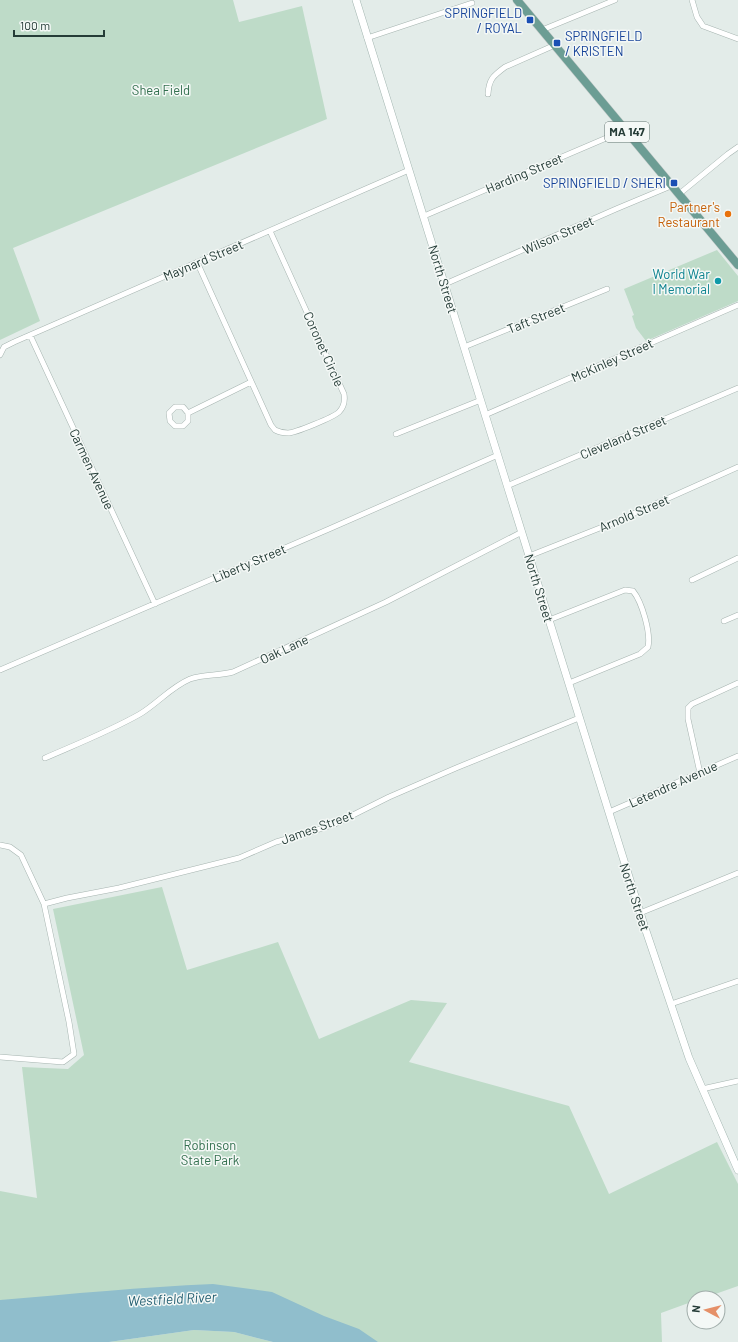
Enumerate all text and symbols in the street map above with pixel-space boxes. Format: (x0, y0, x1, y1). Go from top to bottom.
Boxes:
place label: SPRINGFIELD / ROYAL (445, 5, 522, 36)
scale bar (14, 12, 104, 38)
marker: SPRINGFIELD / ROYAL (525, 15, 535, 25)
text: 100 m (20, 18, 50, 32)
place label: SPRINGFIELD / KRISTEN (565, 28, 642, 59)
marker: SPRINGFIELD / KRISTEN (552, 38, 562, 48)
park label: Shea Field (132, 82, 190, 98)
road number: MA 147 (605, 122, 649, 142)
street label: Harding Street (483, 150, 565, 196)
place label: SPRINGFIELD / SHERI (543, 175, 666, 191)
marker: SPRINGFIELD / SHERI (669, 178, 679, 188)
place label: Partner's Restaurant (658, 199, 720, 230)
marker: Partner's Restaurant (723, 209, 733, 219)
street label: Wilson Street (520, 212, 596, 258)
street label: Maynard Street (161, 236, 245, 284)
street label: North Street (425, 243, 461, 315)
place label: World War I Memorial (652, 266, 710, 297)
marker: World War I Memorial (713, 276, 723, 286)
street label: Taft Street (505, 299, 567, 337)
street label: Coronet Circle (300, 309, 348, 389)
street label: McKinley Street (568, 335, 656, 385)
street label: Cleveland Street (577, 412, 669, 462)
street label: Carmen Avenue (66, 426, 118, 512)
street label: Arnold Street (596, 491, 672, 535)
street label: Liberty Street (210, 540, 288, 586)
street label: North Street (521, 552, 557, 624)
street label: Oak Lane (257, 631, 311, 667)
street label: Letendre Avenue (626, 757, 720, 811)
street label: James Street (279, 806, 355, 848)
street label: North Street (616, 861, 654, 933)
park label: Robinson State Park (181, 1137, 240, 1168)
water label: Westfield River (127, 1288, 218, 1309)
north arrow (686, 1290, 726, 1330)
text: N (689, 1304, 702, 1313)

